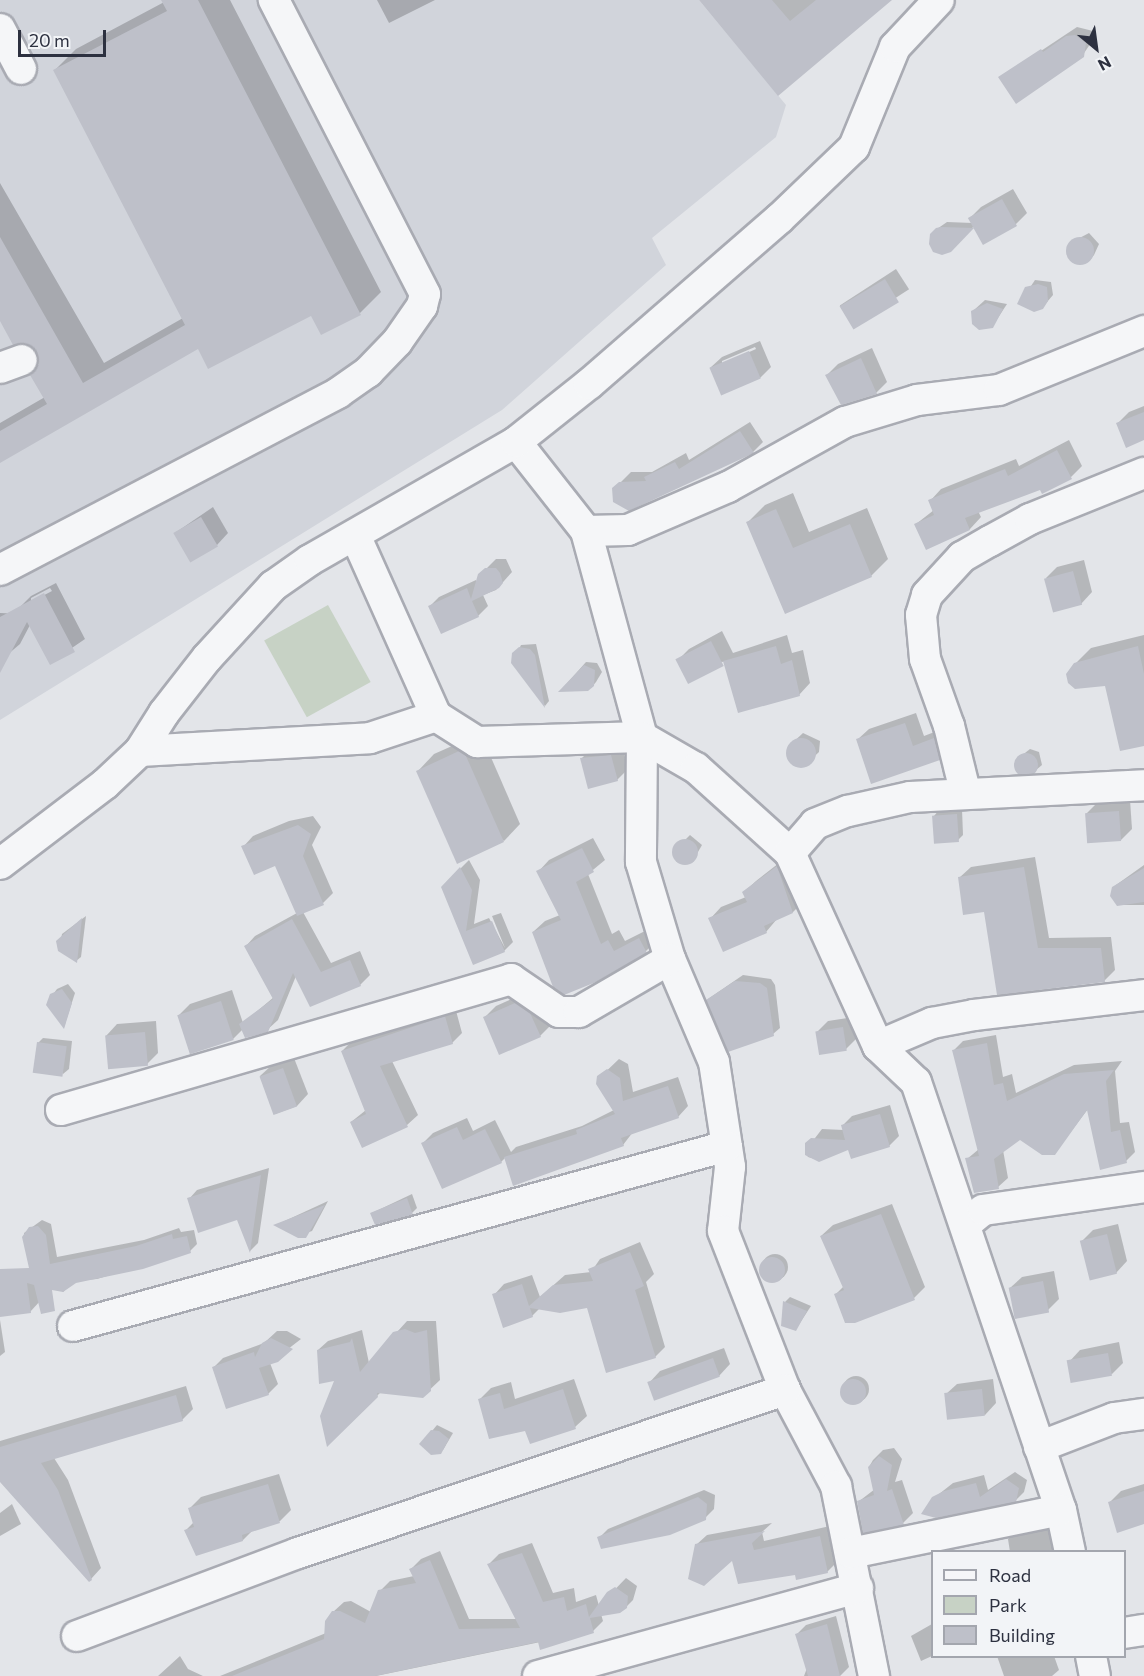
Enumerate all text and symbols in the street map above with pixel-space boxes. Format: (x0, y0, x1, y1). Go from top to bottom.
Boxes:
scale bar (21, 18, 110, 56)
north arrow (1066, 18, 1126, 78)
text: 20 m (29, 29, 70, 51)
text: N (1095, 53, 1115, 75)
legend (931, 1550, 1126, 1658)
text: Road (989, 1564, 1031, 1586)
text: Park (989, 1594, 1027, 1616)
text: Building (989, 1624, 1055, 1646)

